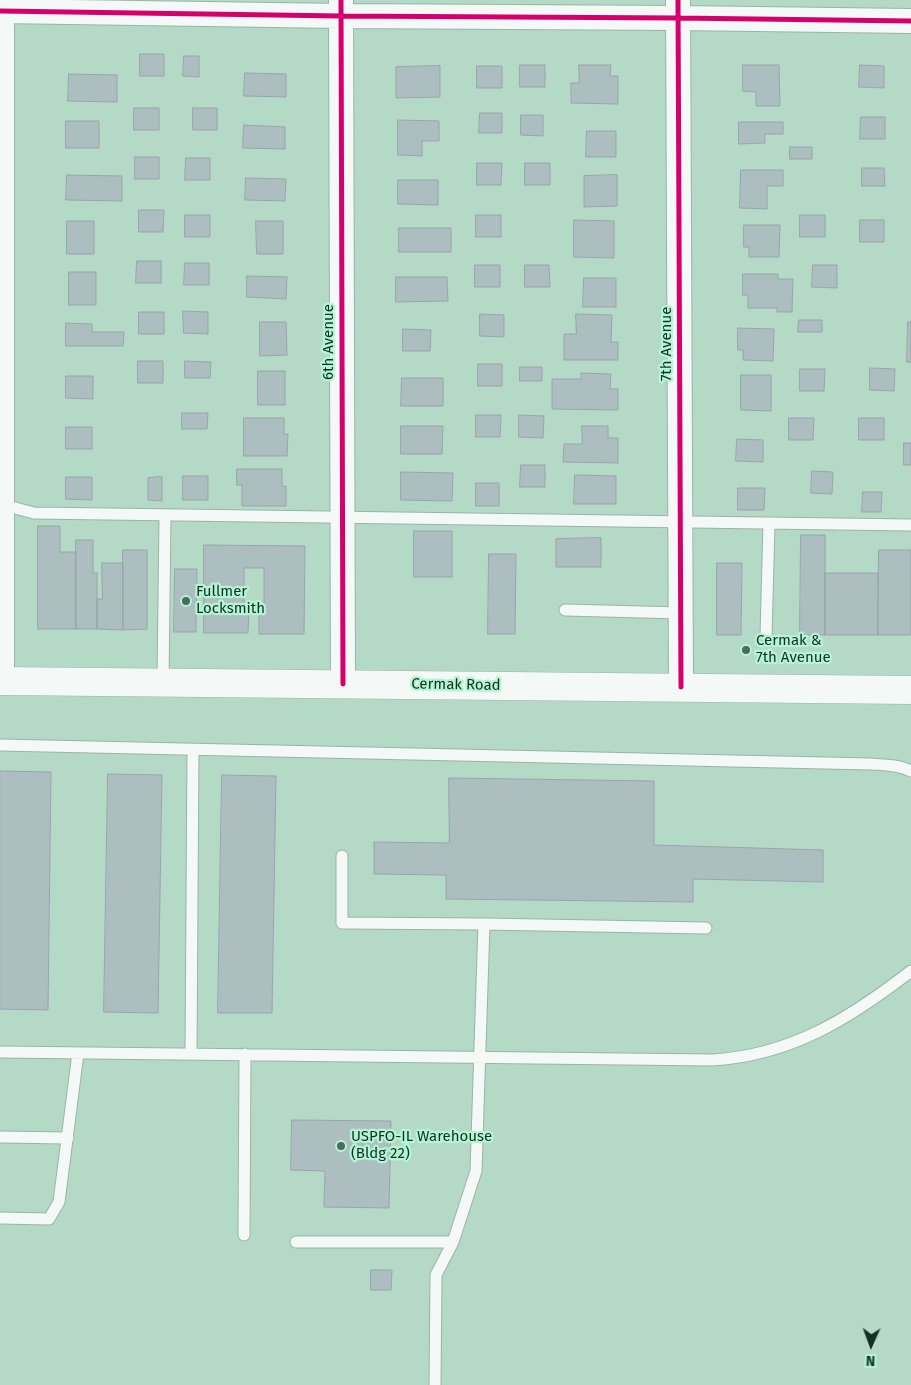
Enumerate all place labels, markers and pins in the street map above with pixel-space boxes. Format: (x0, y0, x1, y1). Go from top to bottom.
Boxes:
place label: Fullmer Locksmith (196, 583, 265, 618)
marker: Fullmer Locksmith (180, 595, 192, 607)
place label: Cermak & 7th Avenue (756, 632, 831, 667)
marker: Cermak & 7th Avenue (740, 644, 752, 656)
place label: USPFO-IL Warehouse (Bldg 22) (351, 1128, 492, 1163)
marker: USPFO-IL Warehouse (Bldg 22) (335, 1140, 347, 1152)

